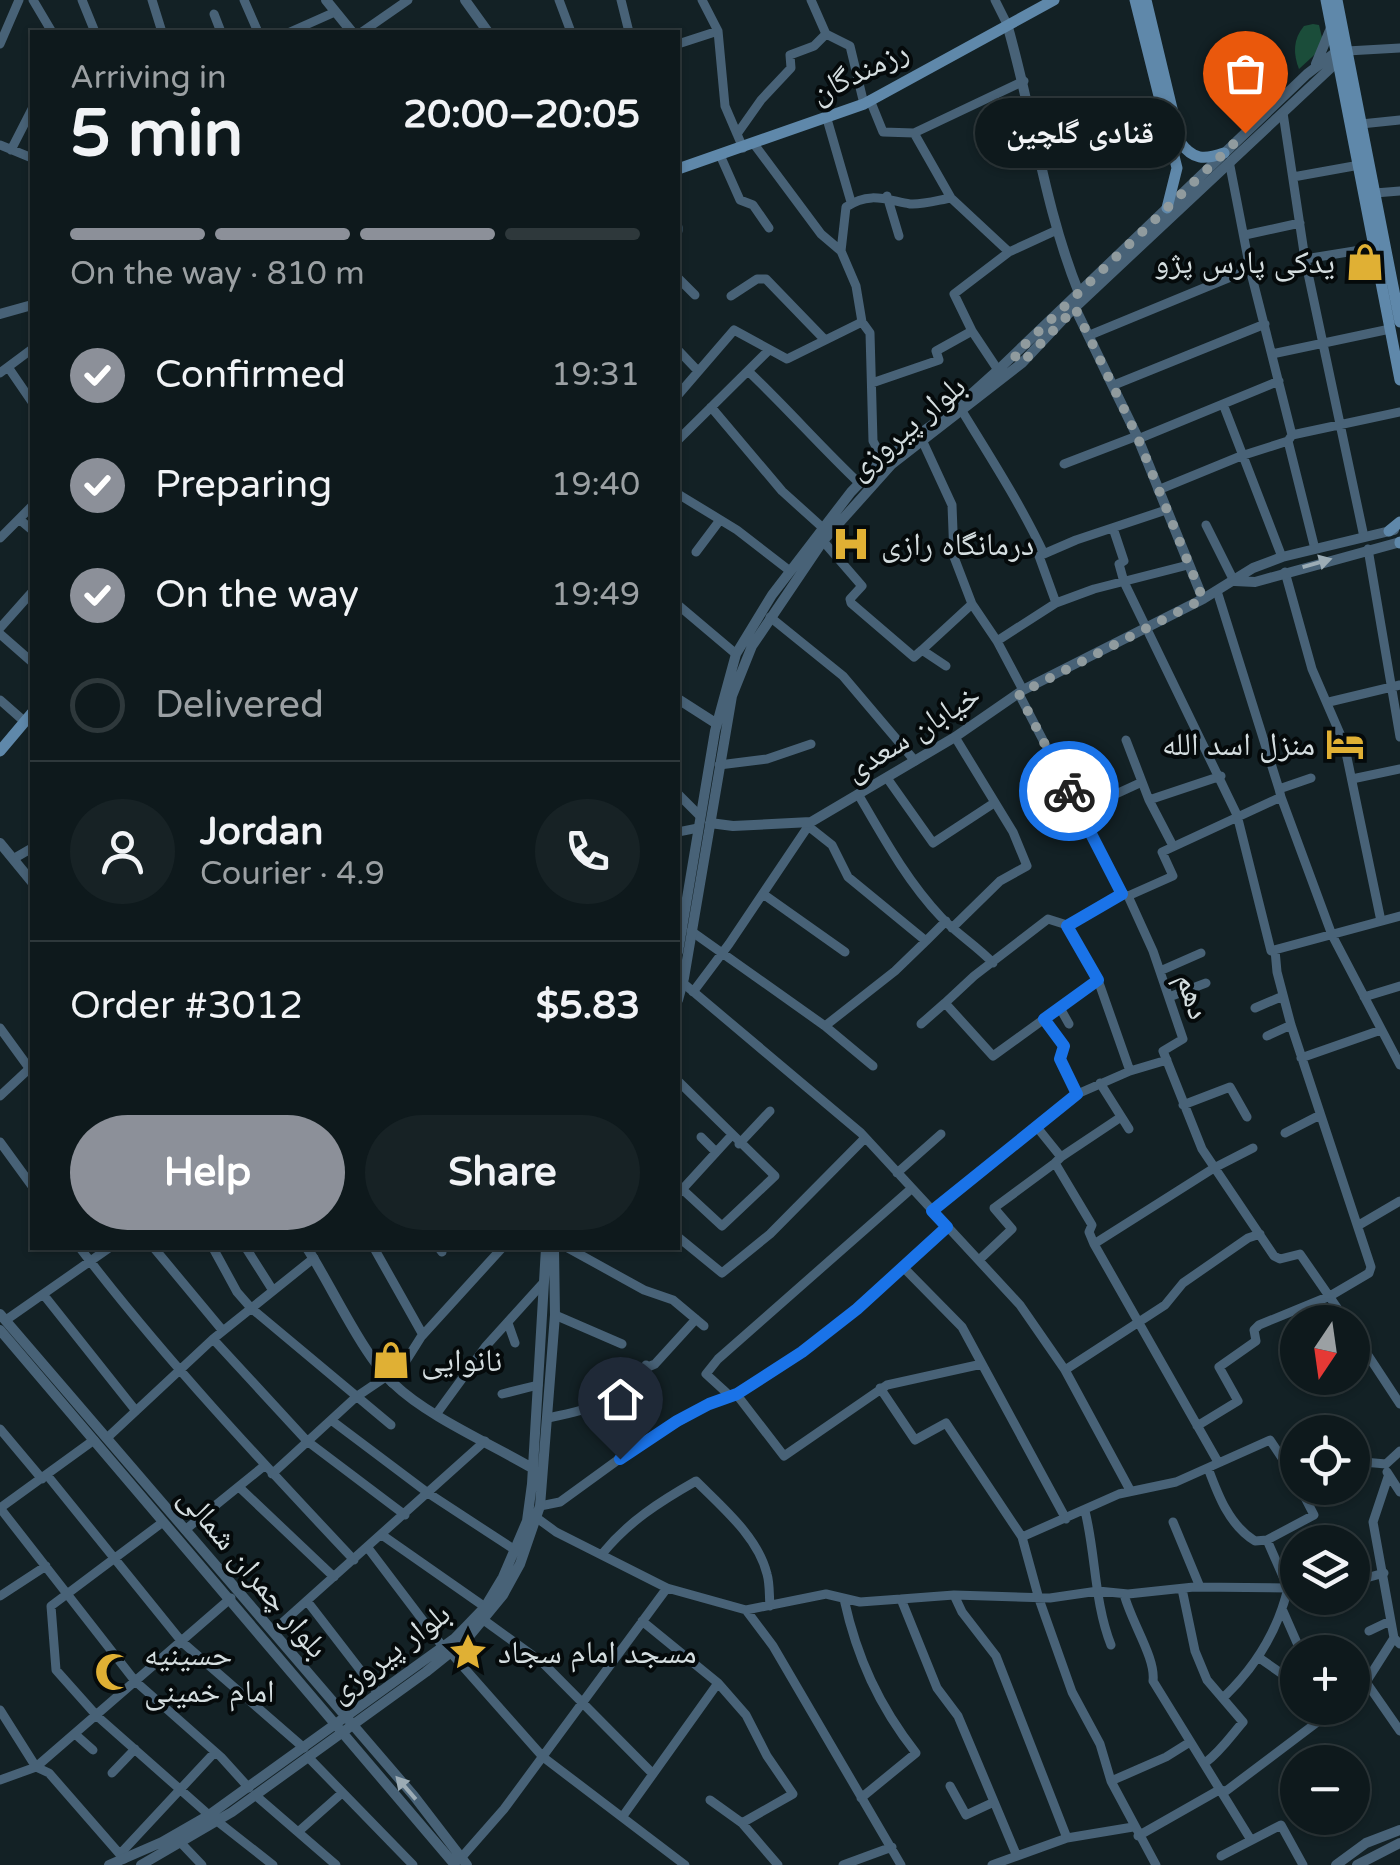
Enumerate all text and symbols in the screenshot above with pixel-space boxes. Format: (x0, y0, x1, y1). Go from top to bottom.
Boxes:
pin (1203, 31, 1288, 134)
street label: رزمندگان (804, 32, 914, 112)
icon: bag (1218, 46, 1273, 101)
text: Arriving in (70, 59, 227, 97)
text: 20:00–20:05 (403, 92, 640, 138)
text: 5 min (70, 95, 243, 174)
callout: قنادی گلچین (975, 98, 1185, 168)
text: قنادی گلچین (1006, 114, 1154, 152)
shop icon: یدکی پارس پژو (1344, 241, 1386, 283)
place label: یدکی پارس پژو (1154, 244, 1335, 282)
text: On the way · 810 m (70, 255, 365, 293)
icon: check (70, 348, 125, 403)
text: Confirmed (155, 352, 346, 398)
text: 19:31 (551, 356, 640, 394)
street label: بلوار پیروزی (840, 367, 973, 488)
icon: check (70, 458, 125, 513)
text: Preparing (155, 462, 332, 508)
text: 19:40 (551, 466, 640, 504)
hospital icon: درمانگاه رازی (830, 523, 872, 565)
place label: درمانگاه رازی (881, 526, 1034, 564)
one-way arrow (1302, 555, 1333, 571)
icon: check (70, 568, 125, 623)
text: On the way (155, 572, 359, 618)
text: 19:49 (551, 576, 640, 614)
street label: خیابان سعدی (838, 676, 988, 790)
text: Delivered (155, 682, 324, 728)
hotel icon: منزل اسد الله (1324, 723, 1366, 765)
place label: منزل اسد الله (1162, 726, 1315, 764)
courier (1019, 741, 1119, 841)
icon: bike (1042, 764, 1097, 819)
button: person (70, 799, 175, 904)
button: phone (535, 799, 640, 904)
text: Jordan (200, 809, 323, 855)
text: Courier · 4.9 (200, 855, 385, 893)
street label: دهم (1167, 968, 1218, 1025)
text: Order #3012 (70, 983, 303, 1029)
text: $5.83 (536, 983, 640, 1029)
button: Help (70, 1115, 345, 1230)
button: Share (365, 1115, 640, 1230)
north arrow (1280, 1305, 1370, 1395)
map controls (1280, 1305, 1370, 1835)
shop icon: نانوایی (370, 1339, 412, 1381)
place label: نانوایی (421, 1342, 502, 1380)
pin (578, 1357, 663, 1460)
icon: home (593, 1372, 648, 1427)
button: locate (1280, 1415, 1370, 1505)
street label: بلوار چمران شمالی (170, 1479, 336, 1666)
button: layers (1280, 1525, 1370, 1615)
street label: بلوار پیروزی (321, 1595, 458, 1711)
place icon: مسجد امام سجاد (447, 1631, 489, 1673)
place label: مسجد امام سجاد (498, 1634, 697, 1673)
button: + (1280, 1635, 1370, 1725)
place label: حسینیه امام خمینی (144, 1636, 275, 1712)
mosque icon: حسینیه امام خمینی (93, 1651, 135, 1693)
button: − (1280, 1745, 1370, 1835)
one-way arrow (396, 1776, 418, 1801)

